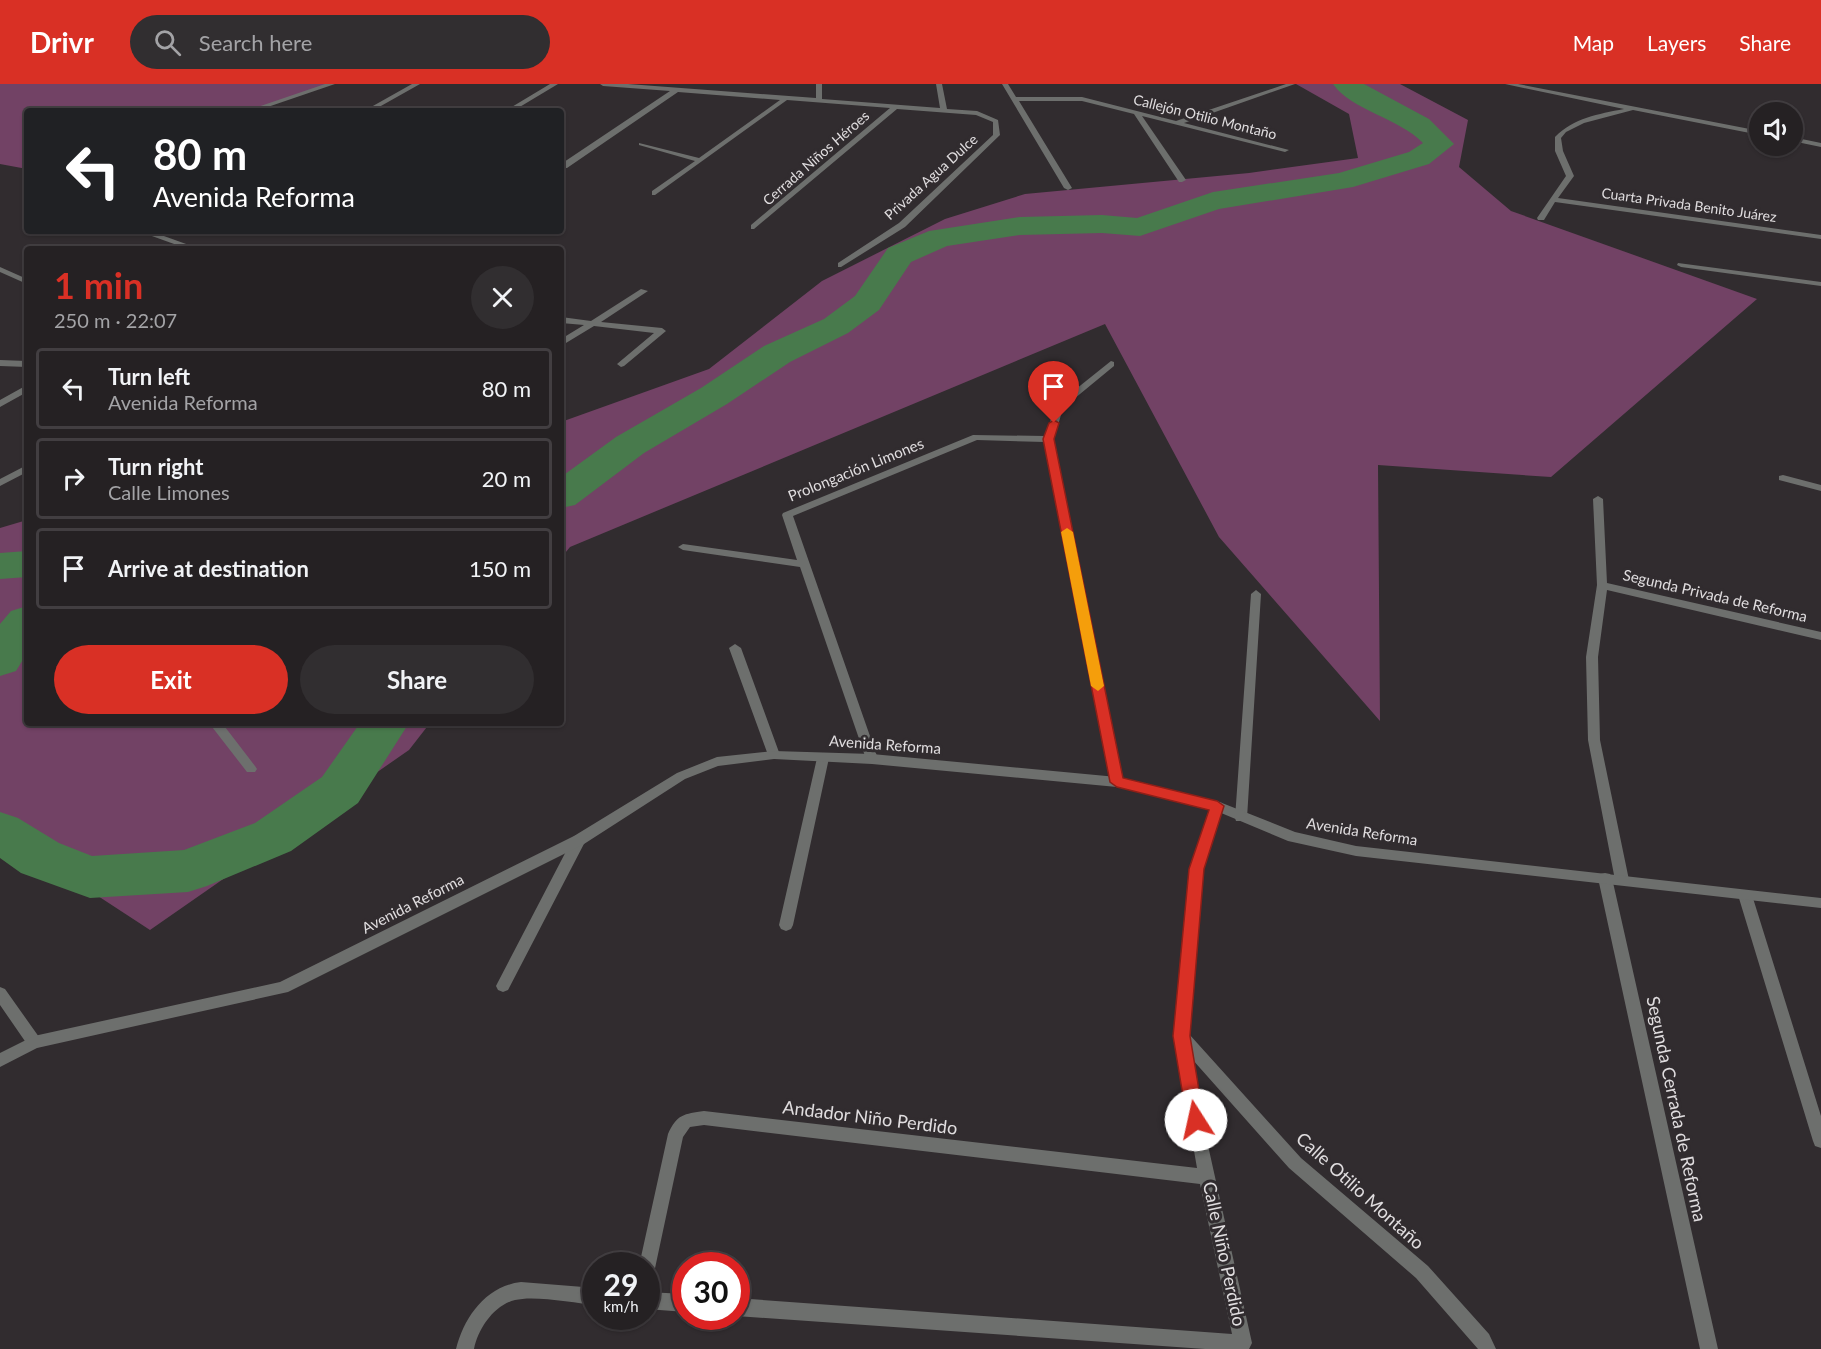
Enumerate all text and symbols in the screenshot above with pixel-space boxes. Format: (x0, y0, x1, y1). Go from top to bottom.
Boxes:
search box (130, 15, 550, 69)
text: Drivr (30, 25, 94, 59)
icon: search (151, 26, 184, 59)
text: Search here (199, 29, 312, 56)
text: Map (1573, 30, 1614, 55)
text: Layers (1647, 30, 1706, 55)
text: Share (1739, 30, 1791, 55)
street label: Callejón Otilio Montaño (1132, 90, 1279, 143)
map controls (1749, 102, 1803, 156)
button: sound (1749, 102, 1803, 156)
street label: Cerrada Niños Héroes (759, 107, 872, 208)
text: 80 m (153, 129, 247, 179)
street label: Privada Agua Dulce (881, 130, 981, 223)
icon: left (54, 132, 132, 210)
text: Avenida Reforma (153, 180, 355, 213)
street label: Cuarta Privada Benito Juárez (1601, 184, 1778, 225)
text: 1 min (54, 263, 143, 307)
button: close (471, 266, 534, 329)
text: 250 m · 22:07 (54, 308, 177, 332)
pin (1028, 361, 1079, 423)
text: Turn left (108, 363, 190, 390)
icon: arrive (1037, 370, 1070, 403)
icon: left (57, 372, 90, 405)
text: 80 m (482, 375, 531, 402)
text: Avenida Reforma (108, 390, 258, 414)
street label: Prolongación Limones (785, 434, 926, 505)
text: Turn right (108, 453, 203, 480)
icon: right (57, 462, 90, 495)
text: 20 m (482, 465, 531, 492)
text: Calle Limones (108, 480, 230, 504)
icon: arrive (57, 552, 90, 585)
text: Arrive at destination (108, 555, 309, 582)
text: 150 m (469, 555, 531, 582)
street label: Segunda Privada de Reforma (1621, 565, 1809, 625)
button: Exit (54, 645, 288, 714)
button: Share (300, 645, 534, 714)
street label: Avenida Reforma (828, 731, 942, 757)
street label: Avenida Reforma (1305, 813, 1419, 849)
street label: Avenida Reforma (358, 870, 467, 937)
street label: Segunda Cerrada de Reforma (1642, 994, 1712, 1224)
position arrow (1164, 1088, 1228, 1152)
street label: Andador Niño Perdido (782, 1095, 959, 1139)
street label: Calle Otilio Montaño (1292, 1127, 1429, 1254)
street label: Calle Niño Perdido (1199, 1180, 1251, 1328)
speed limit sign: 30 (672, 1252, 750, 1330)
text: 29 (604, 1266, 638, 1302)
text: km/h (603, 1297, 639, 1315)

